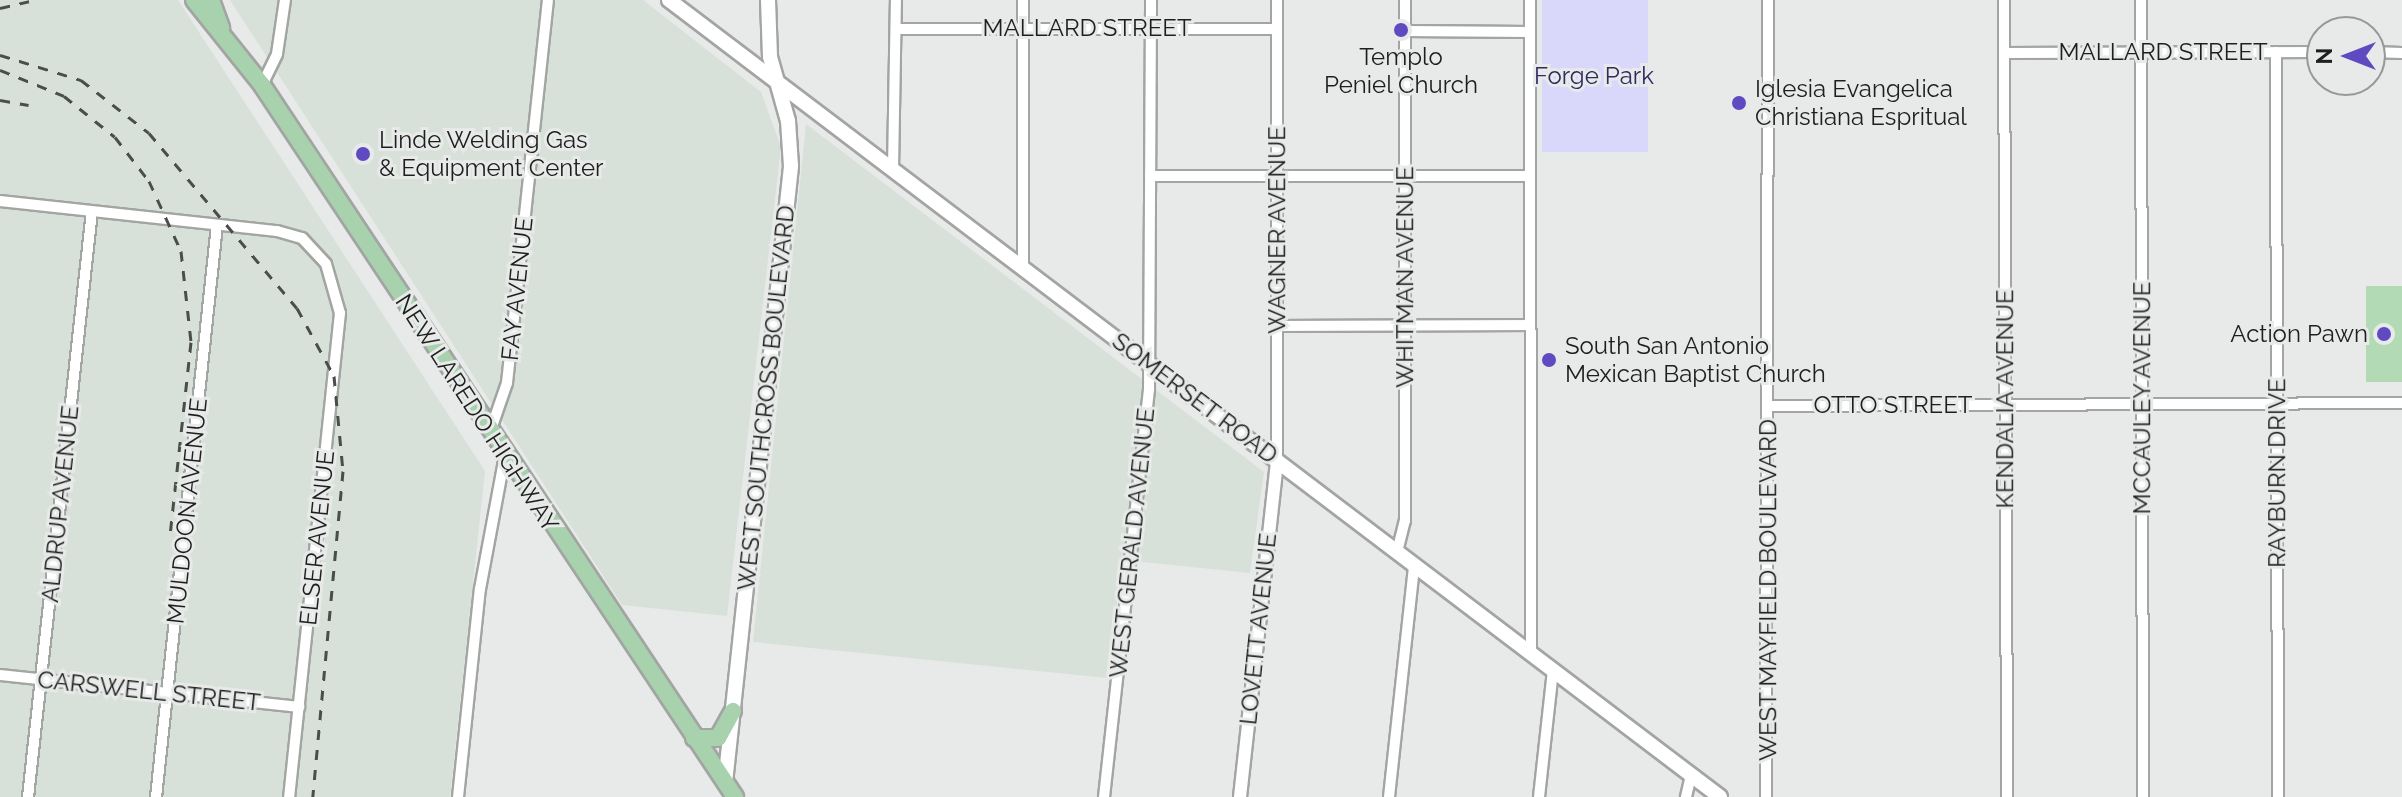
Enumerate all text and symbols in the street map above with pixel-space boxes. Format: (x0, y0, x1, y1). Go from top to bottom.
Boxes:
street label: MALLARD STREET (982, 14, 1192, 42)
north arrow (2306, 16, 2386, 96)
marker: Templo Peniel Church (1392, 21, 1410, 39)
street label: MALLARD STREET (2058, 38, 2268, 66)
place label: Templo Peniel Church (1324, 43, 1478, 99)
text: N (2311, 48, 2337, 64)
park label: Forge Park (1534, 62, 1654, 90)
place label: Iglesia Evangelica Christiana Espritual (1755, 75, 1967, 131)
marker: Iglesia Evangelica Christiana Espritual (1730, 94, 1748, 112)
place label: Linde Welding Gas & Equipment Center (379, 126, 603, 182)
street label: WAGNER AVENUE (1263, 126, 1291, 334)
marker: Linde Welding Gas & Equipment Center (354, 145, 372, 163)
street label: WHITMAN AVENUE (1391, 166, 1419, 388)
street label: WEST SOUTHCROSS BOULEVARD (731, 204, 801, 592)
street label: FAY AVENUE (495, 215, 539, 363)
street label: MCCAULEY AVENUE (2128, 281, 2156, 515)
street label: NEW LAREDO HIGHWAY (389, 288, 565, 538)
street label: KENDALIA AVENUE (1991, 289, 2019, 509)
place label: Action Pawn (2230, 320, 2368, 348)
marker: Action Pawn (2375, 325, 2393, 343)
street label: SOMERSET ROAD (1106, 326, 1284, 470)
place label: South San Antonio Mexican Baptist Church (1565, 332, 1826, 388)
marker: South San Antonio Mexican Baptist Church (1540, 351, 1558, 369)
street label: RAYBURN DRIVE (2263, 378, 2291, 568)
street label: OTTO STREET (1814, 391, 1972, 419)
street label: MULDOON AVENUE (161, 396, 213, 626)
street label: ALDRUP AVENUE (35, 403, 85, 605)
street label: WEST GERALD AVENUE (1103, 406, 1161, 680)
street label: WEST MAYFIELD BOULEVARD (1754, 419, 1782, 761)
street label: ELSER AVENUE (293, 449, 341, 627)
street label: LOVETT AVENUE (1234, 531, 1282, 727)
street label: CARSWELL STREET (36, 665, 262, 717)

